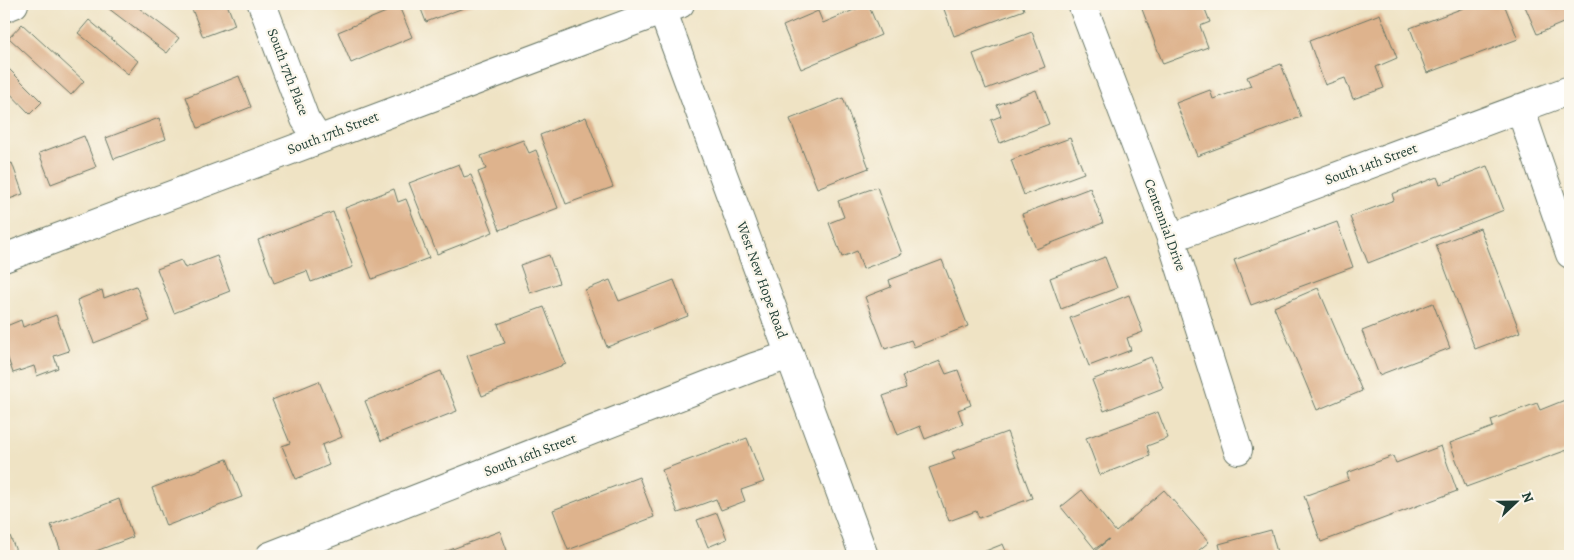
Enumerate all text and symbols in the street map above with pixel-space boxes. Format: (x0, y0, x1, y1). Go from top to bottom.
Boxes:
street label: South 17th Place (263, 26, 313, 118)
street label: South 17th Street (285, 107, 382, 159)
street label: South 14th Street (1322, 138, 1420, 190)
street label: Centennial Drive (1140, 176, 1190, 274)
street label: West New Hope Road (732, 218, 792, 341)
street label: South 16th Street (481, 429, 579, 481)
north arrow (1492, 478, 1542, 528)
text: N (1517, 489, 1538, 506)

